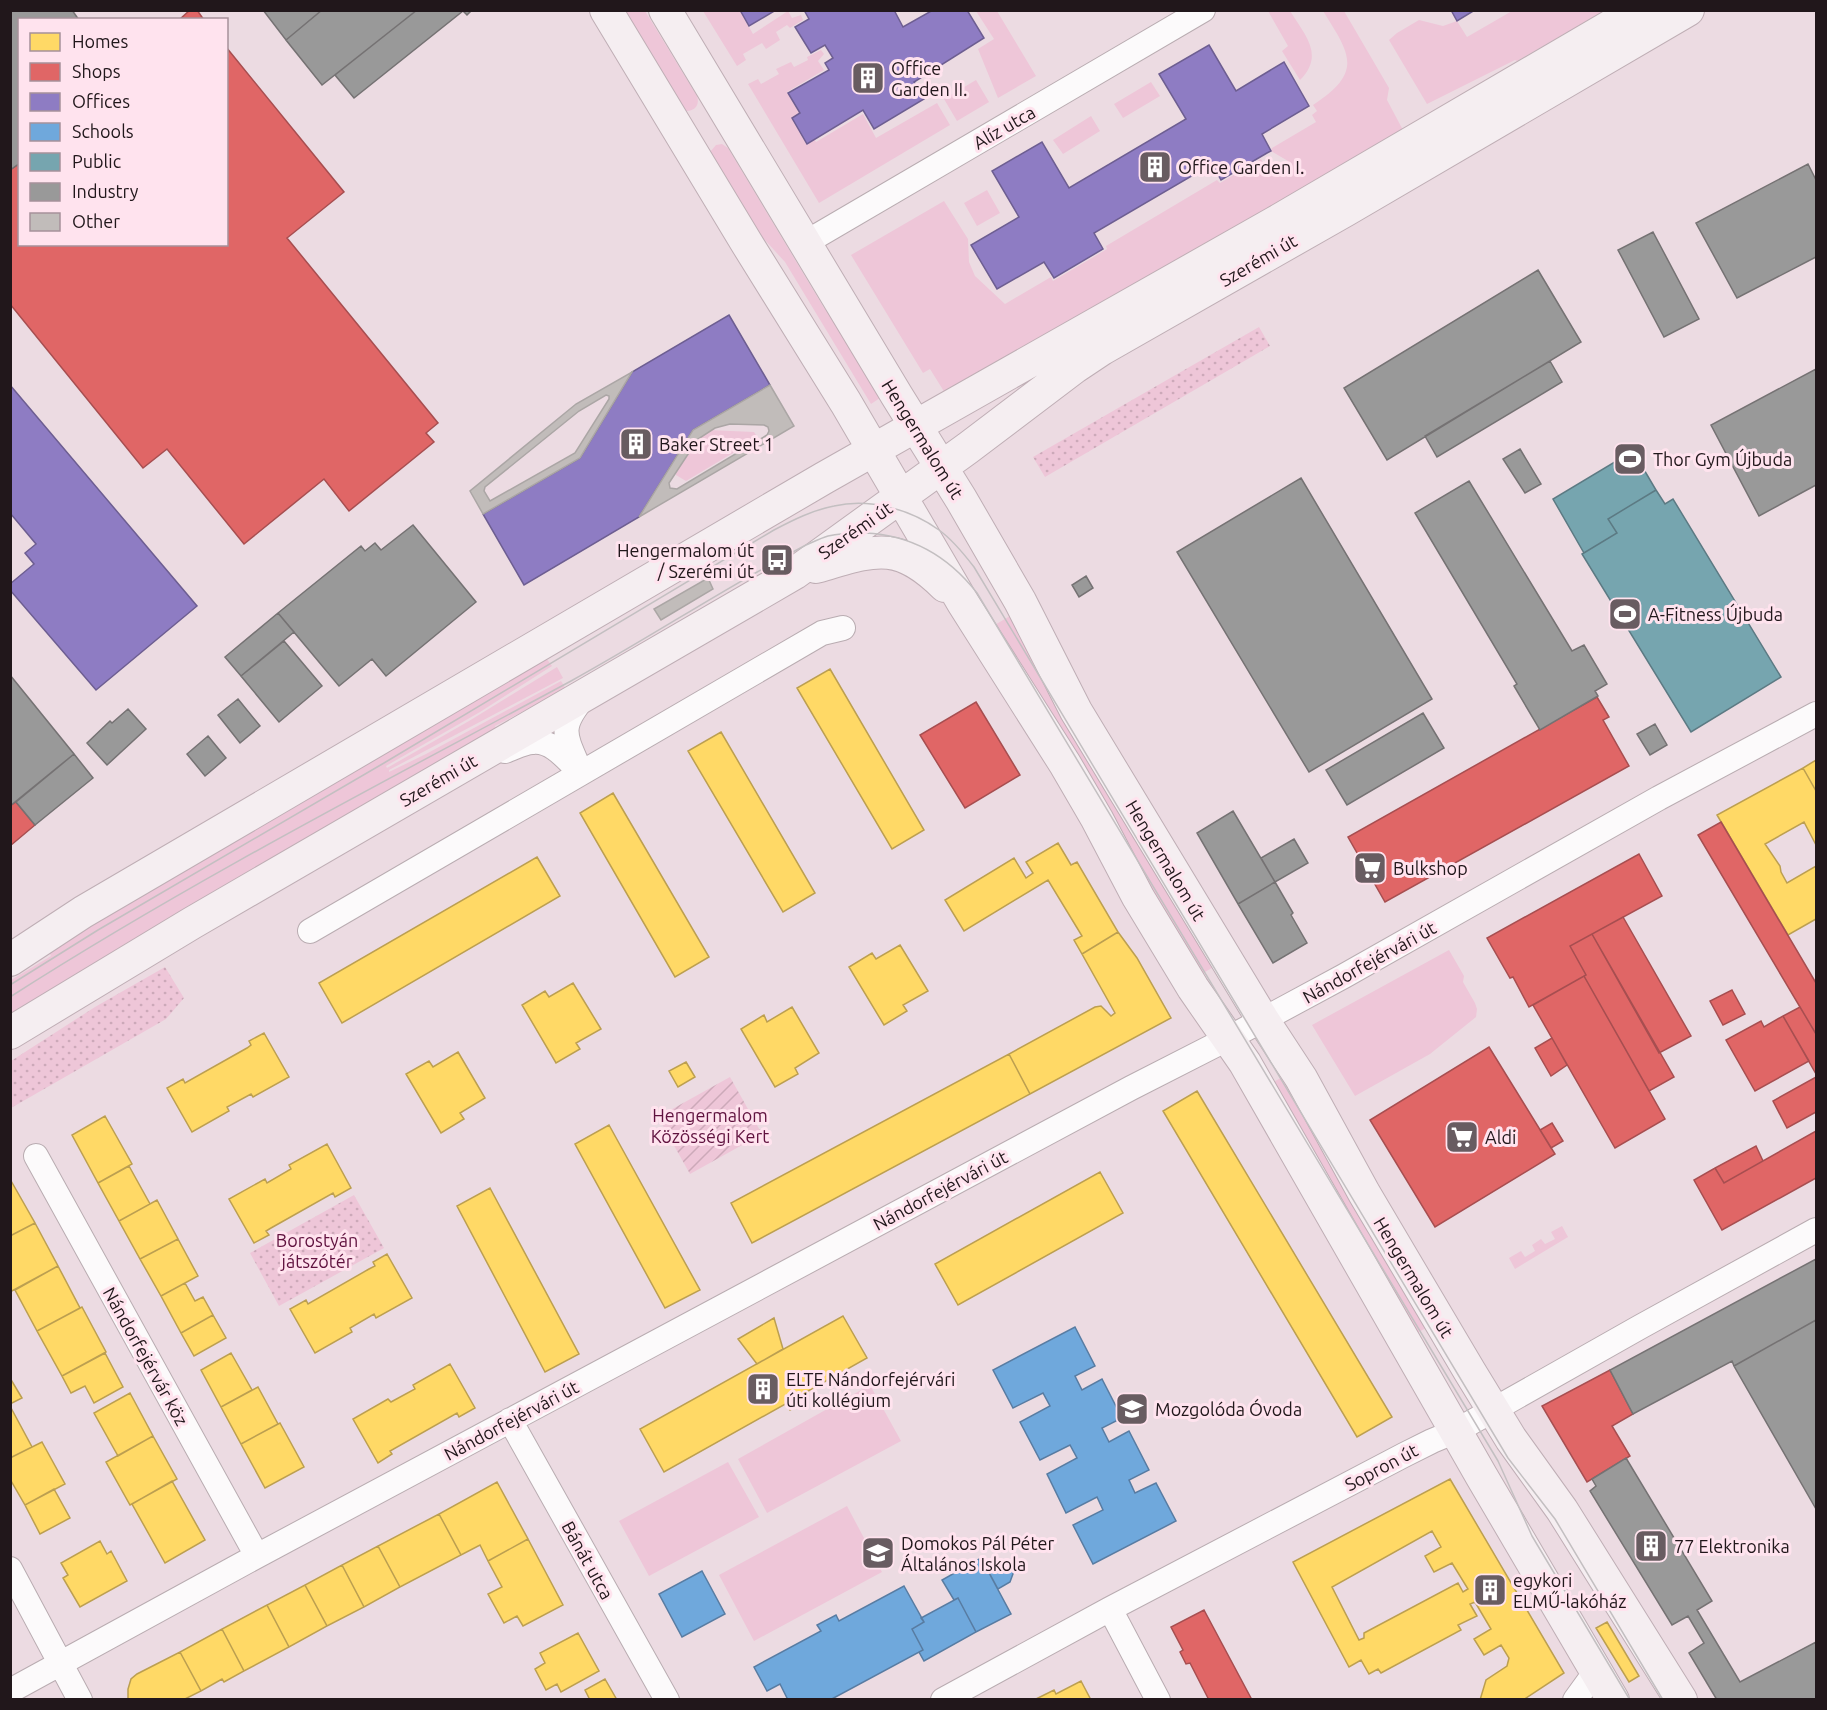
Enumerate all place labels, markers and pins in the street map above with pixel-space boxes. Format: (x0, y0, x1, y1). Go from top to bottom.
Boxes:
place label: Office Garden II. (891, 58, 968, 99)
building icon: Office Garden II. (850, 60, 886, 96)
building icon: Office Garden I. (1137, 149, 1173, 185)
place label: Office Garden I. (1178, 157, 1304, 177)
building icon: Baker Street 1 (618, 426, 654, 462)
place label: Baker Street 1 (659, 434, 774, 454)
sports icon: Thor Gym Újbuda (1612, 441, 1648, 477)
place label: Thor Gym Újbuda (1653, 448, 1792, 469)
place label: Hengermalom út / Szerémi út (617, 540, 754, 581)
bus stop icon: Hengermalom út / Szerémi út (759, 542, 795, 578)
sports icon: A-Fitness Újbuda (1607, 596, 1643, 632)
place label: A-Fitness Újbuda (1648, 603, 1783, 624)
supermarket icon: Bulkshop (1352, 850, 1388, 886)
place label: Bulkshop (1393, 858, 1468, 878)
supermarket icon: Aldi (1444, 1119, 1480, 1155)
place label: Aldi (1485, 1127, 1516, 1147)
place label: ELTE Nándorfejérvári úti kollégium (786, 1369, 956, 1410)
building icon: ELTE Nándorfejérvári úti kollégium (745, 1371, 781, 1407)
school or university icon: Mozgolóda Óvoda (1114, 1391, 1150, 1427)
place label: Mozgolóda Óvoda (1155, 1398, 1302, 1419)
building icon: 77 Elektronika (1633, 1528, 1669, 1564)
place label: Domokos Pál Péter Általános Iskola (901, 1533, 1055, 1574)
school or university icon: Domokos Pál Péter Általános Iskola (860, 1535, 896, 1571)
place label: 77 Elektronika (1674, 1536, 1790, 1556)
place label: egykori ELMŰ-lakóház (1513, 1570, 1626, 1611)
building icon: egykori ELMŰ-lakóház (1472, 1572, 1508, 1608)

